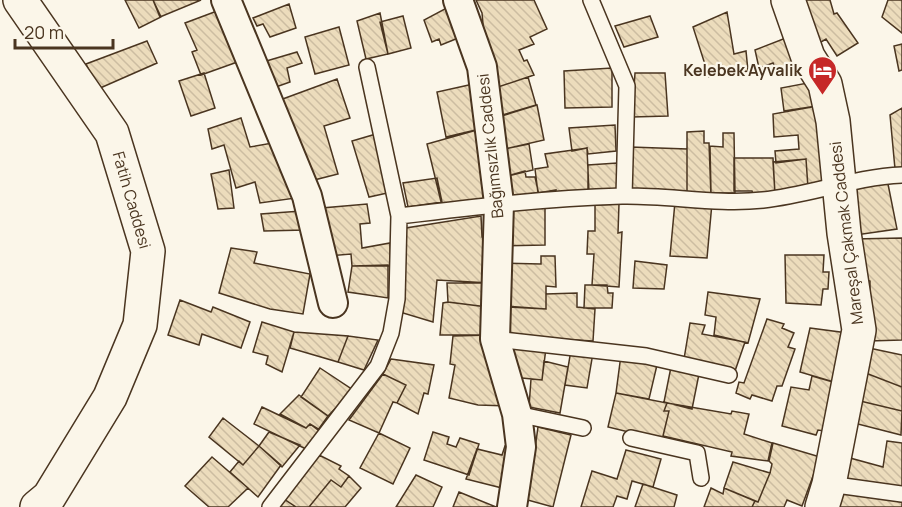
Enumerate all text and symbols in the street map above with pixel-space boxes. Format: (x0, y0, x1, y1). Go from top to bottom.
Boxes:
scale bar (15, 12, 112, 50)
text: 20 m (24, 20, 64, 44)
hotel icon: Kelebek Ayvalik (807, 54, 839, 96)
place label: Kelebek Ayvalik (683, 59, 802, 81)
street label: Bağımsızlık Caddesi (471, 73, 509, 219)
street label: Mareşal Çakmak Caddesi (824, 140, 868, 326)
street label: Fatih Caddesi (108, 149, 156, 251)

